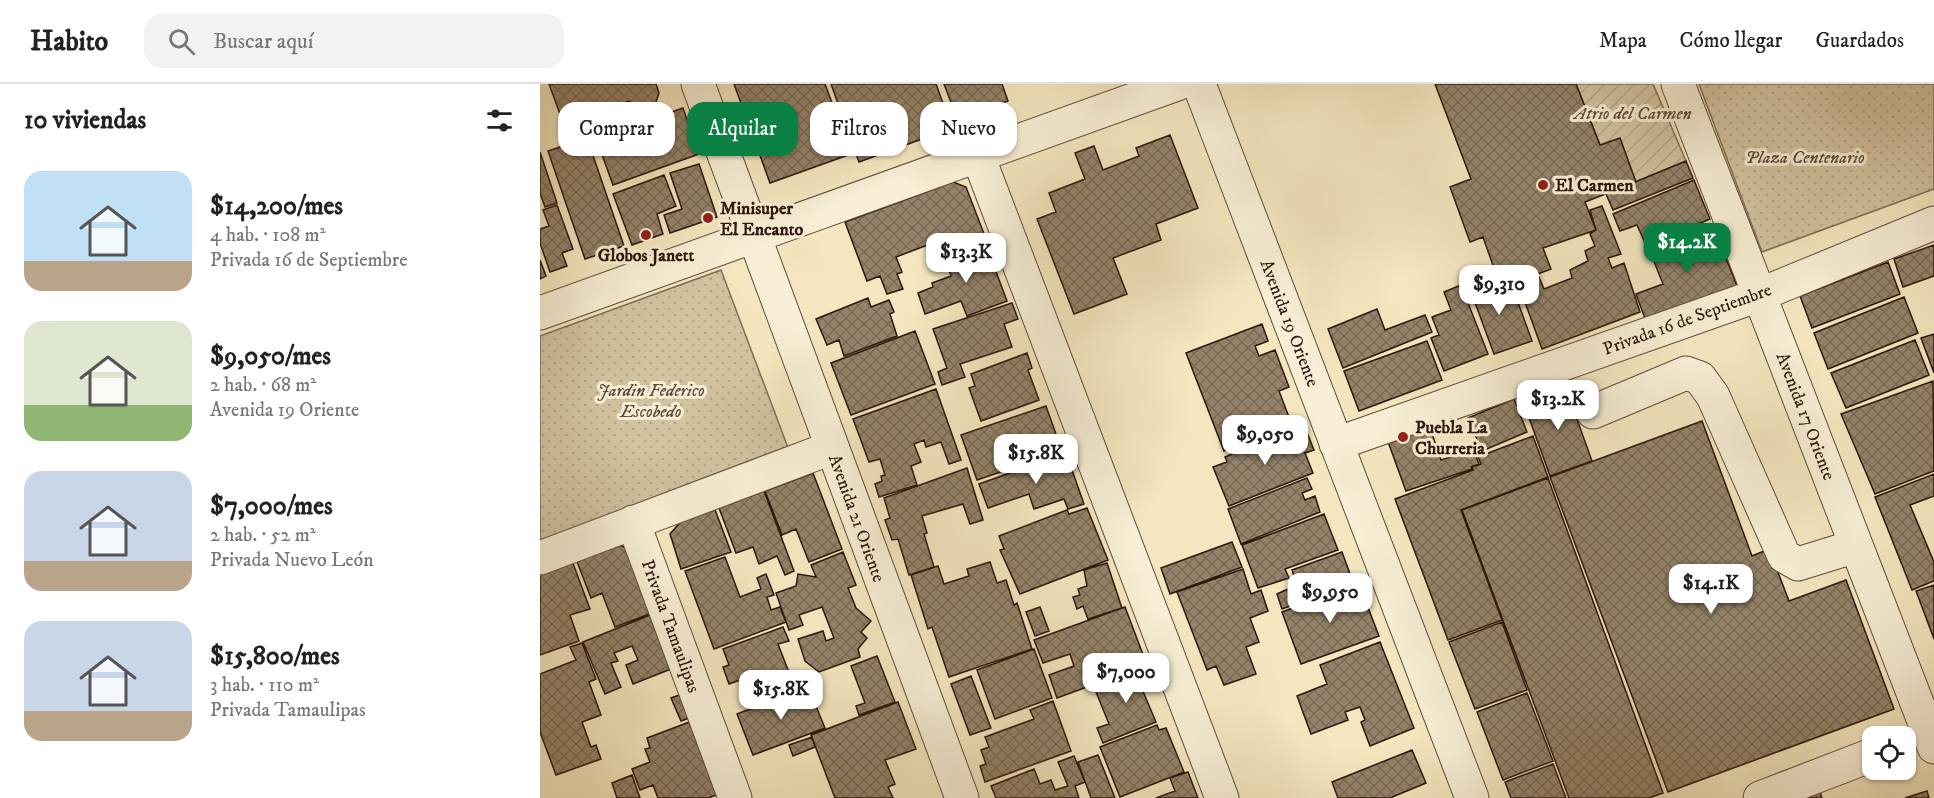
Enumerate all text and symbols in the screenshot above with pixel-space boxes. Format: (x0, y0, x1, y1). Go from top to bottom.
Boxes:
search box (144, 14, 564, 68)
text: Habito (30, 24, 108, 59)
icon: search (165, 25, 198, 58)
text: Buscar aquí (213, 28, 313, 55)
text: Mapa (1599, 28, 1647, 54)
text: Cómo llegar (1680, 28, 1782, 54)
text: Guardados (1815, 28, 1904, 54)
chip: Comprar (558, 102, 675, 156)
chip: Alquilar (687, 102, 798, 156)
chip: Filtros (810, 102, 908, 156)
chip: Nuevo (920, 102, 1017, 156)
park label: Atrio del Carmen (1572, 103, 1692, 125)
text: 10 viviendas (24, 104, 146, 137)
icon: filters (483, 104, 516, 137)
park label: Plaza Centenario (1745, 147, 1865, 169)
place label: El Carmen (1555, 175, 1634, 197)
marker: El Carmen (1536, 178, 1550, 192)
text: $14,200/mes (210, 190, 343, 223)
icon: home (72, 195, 144, 267)
place label: Minisuper El Encanto (720, 198, 804, 241)
marker: Minisuper El Encanto (701, 211, 715, 225)
text: 4 hab. · 108 m² (210, 223, 326, 248)
pin: $14.2K (1638, 223, 1736, 274)
marker: Globos Janett (639, 228, 653, 242)
text: $14.2K (1658, 230, 1716, 255)
pin: $13.3K (917, 233, 1015, 284)
text: $13.3K (940, 240, 992, 265)
place label: Globos Janett (598, 245, 694, 267)
text: Privada 16 de Septiembre (210, 248, 407, 273)
street label: Avenida 19 Oriente (1255, 257, 1323, 390)
pin: $9,310 (1450, 265, 1548, 316)
text: $9,310 (1473, 272, 1525, 297)
street label: Privada 16 de Septiembre (1600, 279, 1775, 361)
text: $9,050/mes (210, 340, 331, 373)
icon: home (72, 345, 144, 417)
street label: Avenida 17 Oriente (1771, 349, 1840, 483)
text: 2 hab. · 68 m² (210, 373, 316, 398)
park label: Jardin Federico Escobedo (597, 380, 705, 423)
pin: $13.2K (1509, 380, 1607, 431)
text: $13.2K (1531, 387, 1585, 412)
text: Avenida 19 Oriente (210, 398, 359, 423)
pin: $9,050 (1216, 415, 1314, 466)
place label: Puebla La Churreria (1415, 417, 1488, 460)
text: $9,050 (1236, 422, 1294, 447)
marker: Puebla La Churreria (1396, 430, 1410, 444)
pin: $15.8K (987, 434, 1085, 485)
text: $15.8K (1008, 441, 1064, 466)
street label: Avenida 21 Oriente (823, 451, 889, 585)
text: $7,000/mes (210, 490, 333, 523)
icon: home (72, 495, 144, 567)
text: 2 hab. · 52 m² (210, 523, 316, 548)
text: Privada Nuevo León (210, 548, 374, 573)
street label: Privada Tamaulipas (636, 557, 704, 696)
pin: $14.1K (1662, 564, 1760, 615)
text: $14.1K (1683, 571, 1739, 596)
pin: $9,950 (1281, 573, 1379, 624)
text: $9,950 (1302, 580, 1358, 605)
text: $15,800/mes (210, 640, 340, 673)
icon: home (72, 645, 144, 717)
pin: $7,000 (1077, 653, 1175, 704)
text: $7,000 (1097, 660, 1155, 685)
pin: $15.8K (732, 670, 830, 721)
text: 3 hab. · 110 m² (210, 673, 319, 698)
text: $15.8K (753, 677, 809, 702)
text: Privada Tamaulipas (210, 698, 366, 723)
map controls (1862, 726, 1916, 780)
button: locate (1862, 726, 1916, 780)

